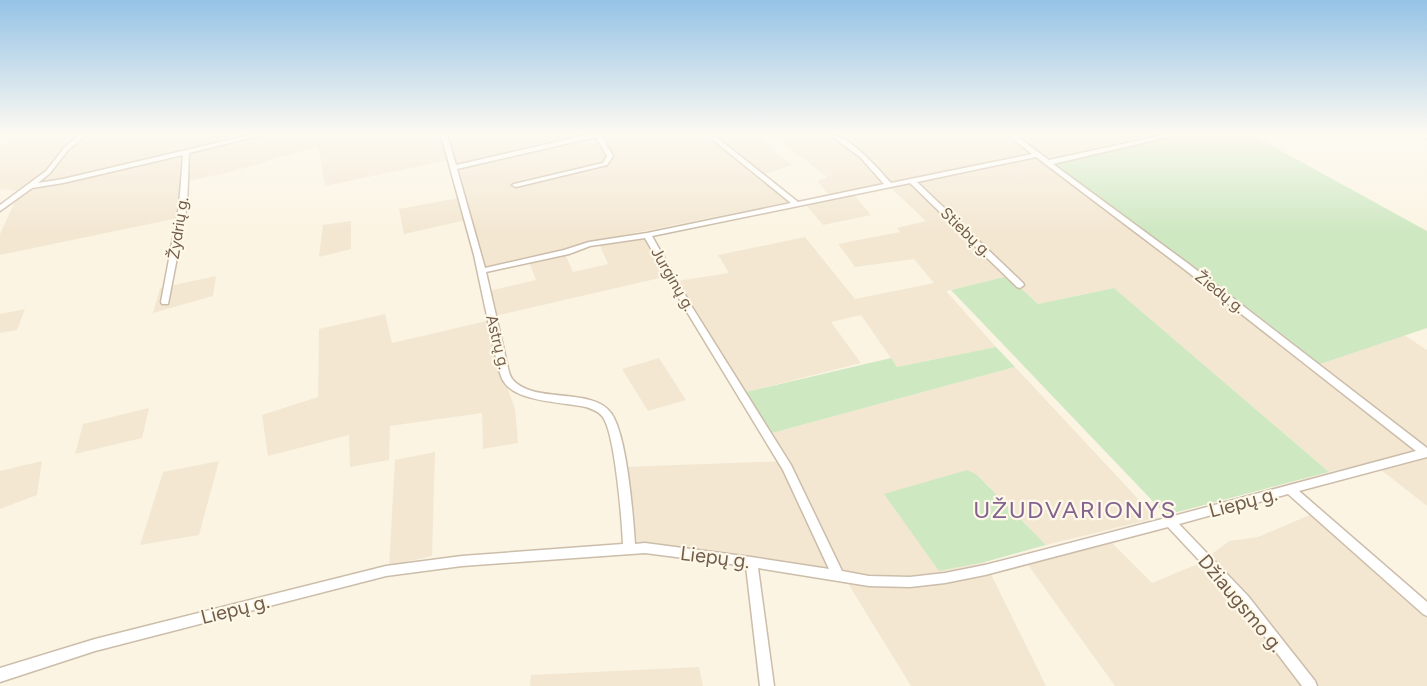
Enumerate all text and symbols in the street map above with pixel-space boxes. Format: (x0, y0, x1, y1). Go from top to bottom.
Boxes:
street label: Žydrių g. (164, 196, 192, 260)
street label: Stiebų g. (937, 203, 995, 261)
street label: Jurginų g. (647, 244, 699, 314)
street label: Žiedų g. (1191, 267, 1249, 317)
street label: Astrų g. (482, 313, 514, 371)
street label: Liepų g. (1206, 481, 1280, 523)
district label: UŽUDVARIONYS (973, 495, 1177, 524)
street label: Liepų g. (679, 541, 751, 573)
street label: Džiaugsmo g. (1193, 549, 1289, 657)
street label: Liepų g. (198, 589, 272, 629)

